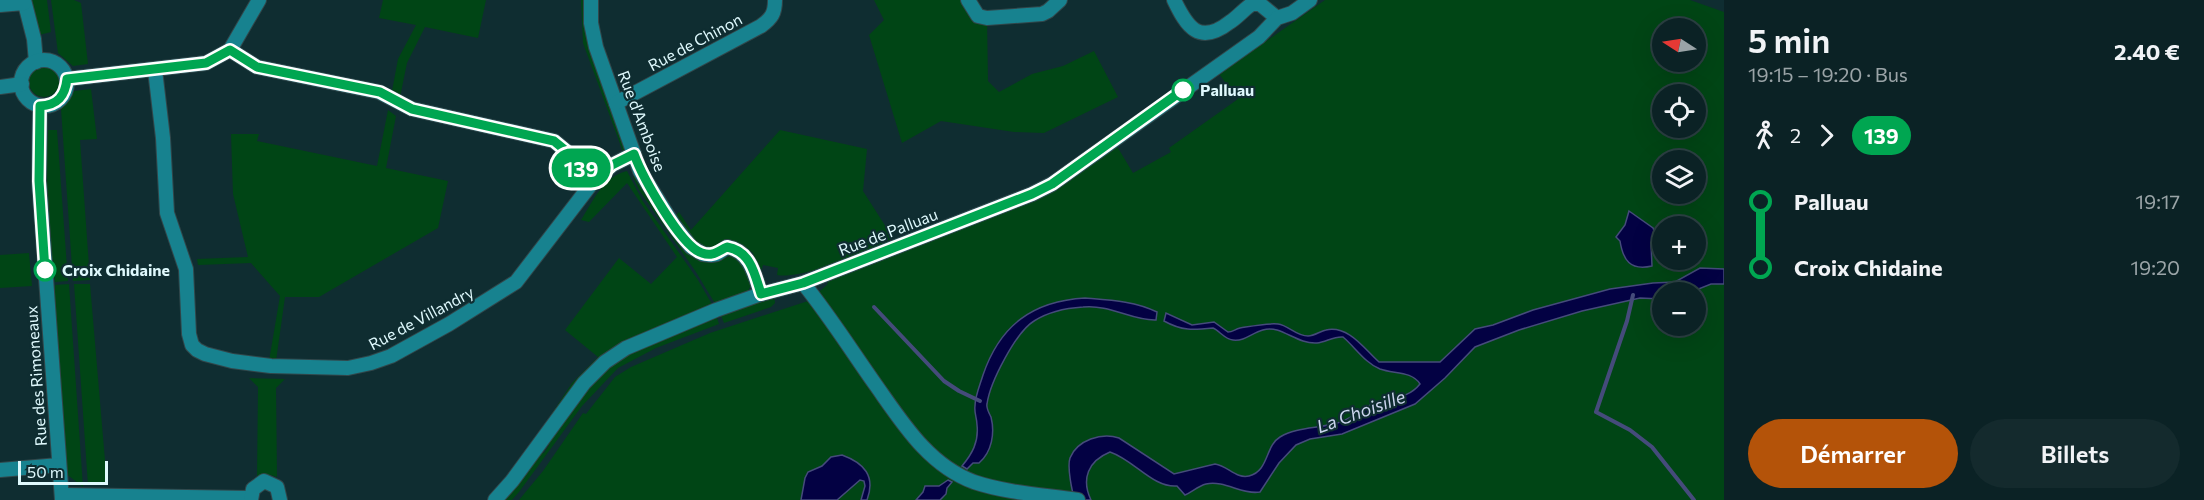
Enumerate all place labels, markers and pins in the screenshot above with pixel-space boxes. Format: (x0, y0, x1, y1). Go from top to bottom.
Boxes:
marker: Palluau (1172, 79, 1194, 101)
place label: Palluau (1200, 80, 1254, 99)
marker: Croix Chidaine (34, 259, 56, 281)
place label: Croix Chidaine (62, 260, 170, 279)

